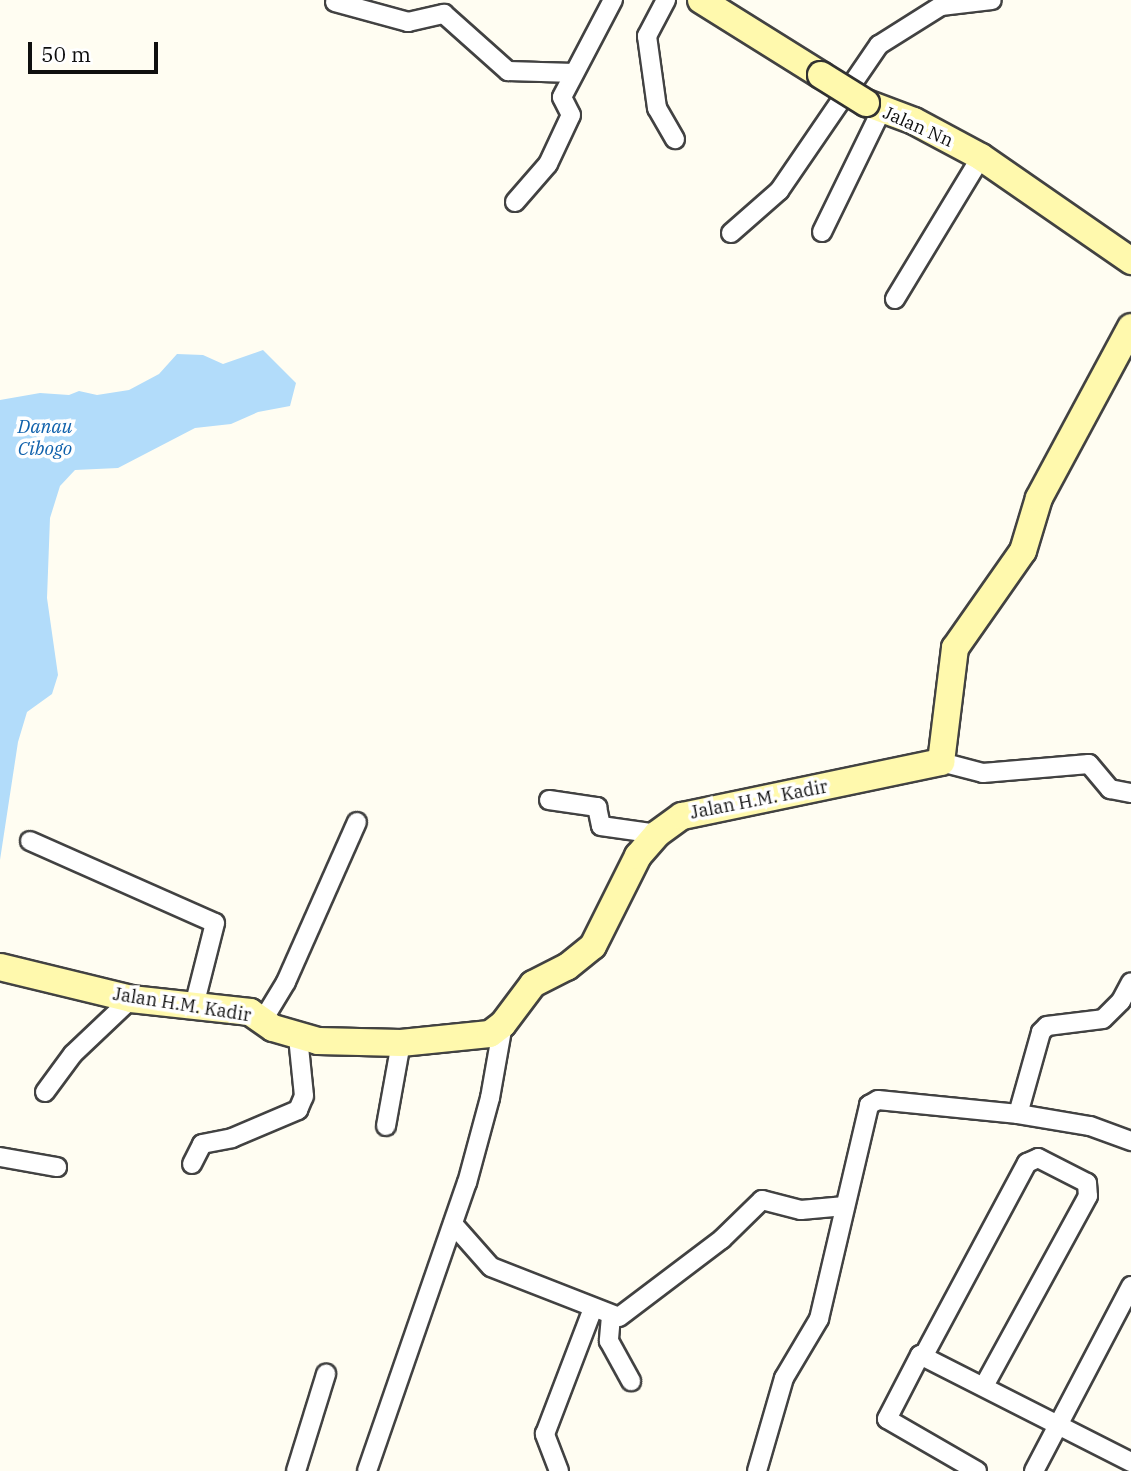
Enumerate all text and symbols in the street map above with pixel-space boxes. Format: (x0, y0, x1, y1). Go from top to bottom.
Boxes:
scale bar (32, 28, 161, 72)
text: 50 m (41, 40, 91, 68)
street label: Jalan Nn (880, 102, 956, 152)
water label: Danau Cibogo (18, 416, 72, 460)
street label: Jalan H.M. Kadir (689, 776, 829, 824)
street label: Jalan H.M. Kadir (111, 983, 253, 1027)

